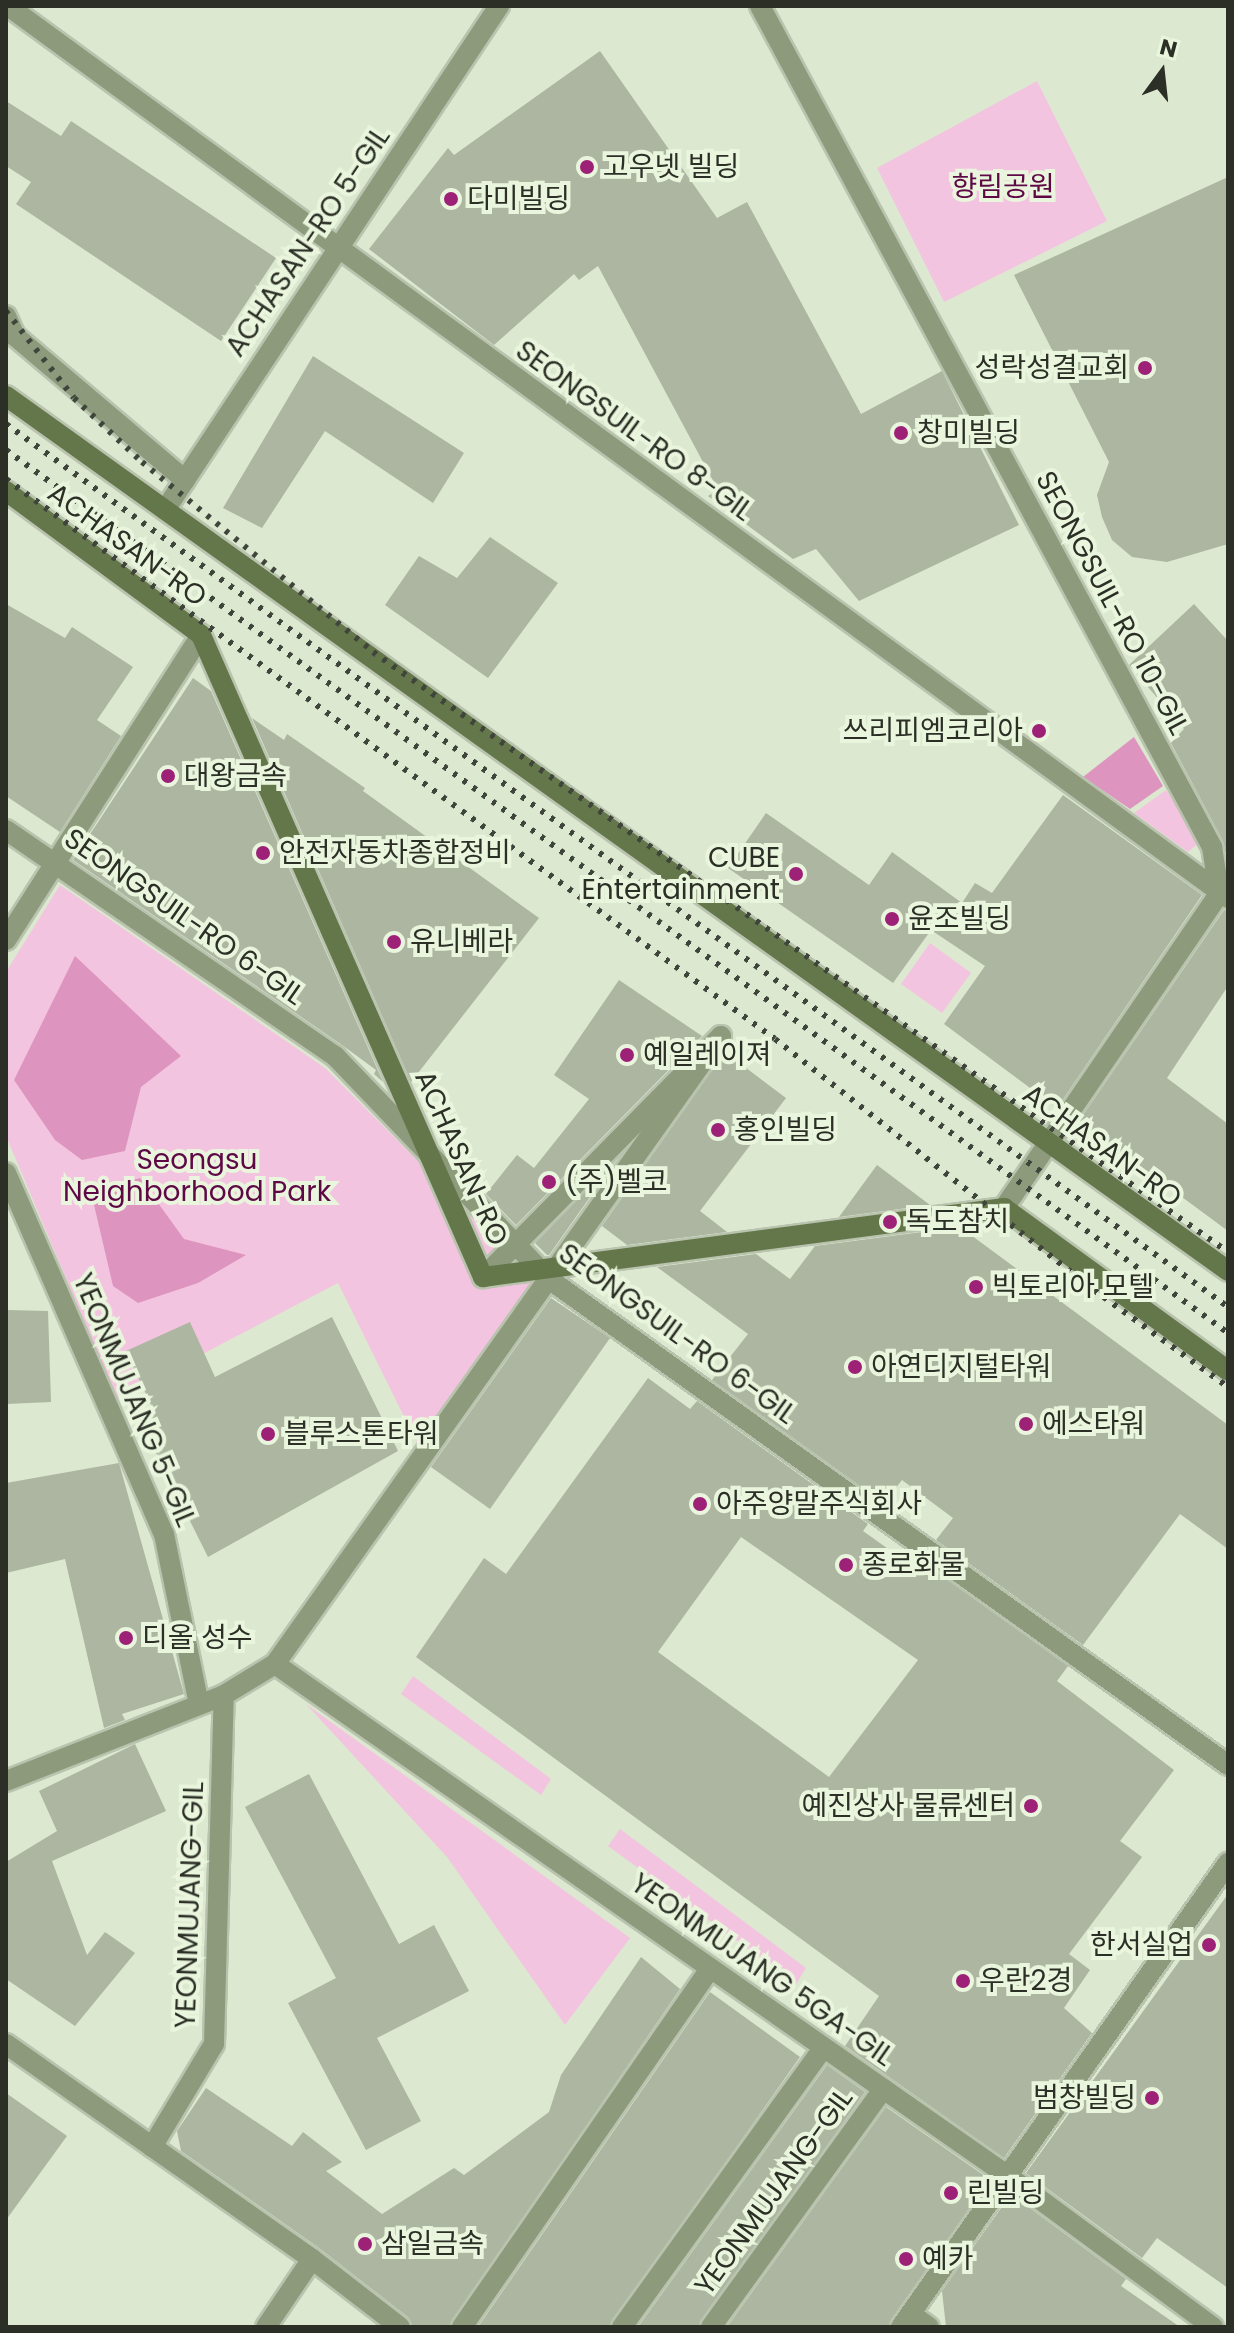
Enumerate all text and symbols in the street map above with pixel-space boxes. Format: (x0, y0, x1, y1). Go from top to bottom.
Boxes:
text: N (1156, 31, 1180, 65)
north arrow (1122, 32, 1202, 112)
street label: ACHASAN-RO 5-GIL (219, 121, 397, 363)
place label: 고우넷 빌딩 (603, 150, 739, 184)
marker: 고우넷 빌딩 (578, 158, 596, 176)
park label: 향림공원 (951, 170, 1055, 204)
place label: 다미빌딩 (467, 182, 570, 216)
marker: 다미빌딩 (442, 190, 460, 208)
street label: SEONGSUIL-RO 8-GIL (509, 334, 759, 528)
place label: 성락성결교회 (974, 351, 1129, 385)
marker: 성락성결교회 (1136, 359, 1154, 377)
place label: 창미빌딩 (917, 416, 1020, 450)
marker: 창미빌딩 (892, 424, 910, 442)
street label: SEONGSUIL-RO 10-GIL (1028, 466, 1196, 740)
street label: ACHASAN-RO (41, 476, 213, 614)
place label: 쓰리피엠코리아 (843, 714, 1023, 748)
marker: 쓰리피엠코리아 (1030, 722, 1048, 740)
place label: 대왕금속 (184, 759, 287, 793)
marker: 대왕금속 (159, 767, 177, 785)
street label: SEONGSUIL-RO 6-GIL (58, 822, 310, 1012)
place label: 안전자동차종합정비 (279, 836, 511, 870)
place label: CUBE Entertainment (581, 841, 780, 907)
marker: 안전자동차종합정비 (254, 844, 272, 862)
marker: CUBE Entertainment (787, 865, 805, 883)
place label: 윤조빌딩 (908, 902, 1011, 936)
marker: 윤조빌딩 (883, 910, 901, 928)
place label: 유니베라 (410, 925, 513, 959)
marker: 유니베라 (385, 933, 403, 951)
place label: 예일레이져 (643, 1038, 772, 1072)
marker: 예일레이져 (618, 1046, 636, 1064)
street label: ACHASAN-RO (407, 1065, 515, 1251)
street label: ACHASAN-RO (1016, 1077, 1188, 1215)
place label: 홍인빌딩 (734, 1113, 837, 1147)
marker: 홍인빌딩 (709, 1121, 727, 1139)
park label: Seongsu Neighborhood Park (63, 1143, 331, 1209)
place label: (주)벨코 (565, 1165, 668, 1199)
marker: (주)벨코 (540, 1173, 558, 1191)
place label: 독도참치 (906, 1205, 1009, 1239)
marker: 독도참치 (881, 1213, 899, 1231)
street label: SEONGSUIL-RO 6-GIL (552, 1237, 802, 1431)
street label: YEONMUJANG 5-GIL (65, 1268, 203, 1532)
place label: 빅토리아 모텔 (992, 1270, 1154, 1304)
marker: 빅토리아 모텔 (967, 1278, 985, 1296)
place label: 아연디지털타워 (871, 1350, 1051, 1384)
marker: 아연디지털타워 (846, 1358, 864, 1376)
place label: 에스타워 (1042, 1407, 1145, 1441)
marker: 에스타워 (1017, 1415, 1035, 1433)
place label: 블루스톤타워 (284, 1417, 439, 1451)
marker: 블루스톤타워 (259, 1425, 277, 1443)
place label: 아주양말주식회사 (716, 1487, 922, 1521)
marker: 아주양말주식회사 (691, 1495, 709, 1513)
place label: 종로화물 (862, 1548, 965, 1582)
marker: 종로화물 (837, 1556, 855, 1574)
place label: 디올 성수 (142, 1621, 253, 1655)
marker: 디올 성수 (117, 1629, 135, 1647)
street label: YEONMUJANG-GIL (169, 1781, 211, 2029)
place label: 예진상사 물류센터 (801, 1789, 1015, 1823)
marker: 예진상사 물류센터 (1022, 1797, 1040, 1815)
street label: YEONMUJANG 5GA-GIL (624, 1867, 900, 2073)
place label: 한서실업 (1090, 1928, 1193, 1962)
marker: 한서실업 (1200, 1936, 1218, 1954)
place label: 우란2경 (979, 1964, 1072, 1998)
marker: 우란2경 (954, 1972, 972, 1990)
place label: 범창빌딩 (1033, 2081, 1136, 2115)
street label: YEONMUJANG-GIL (688, 2082, 860, 2302)
marker: 범창빌딩 (1143, 2089, 1161, 2107)
place label: 린빌딩 (967, 2176, 1044, 2210)
marker: 린빌딩 (942, 2184, 960, 2202)
place label: 삼일금속 (381, 2227, 484, 2261)
marker: 삼일금속 (356, 2235, 374, 2253)
place label: 예카 (922, 2242, 974, 2276)
marker: 예카 (897, 2250, 915, 2268)

